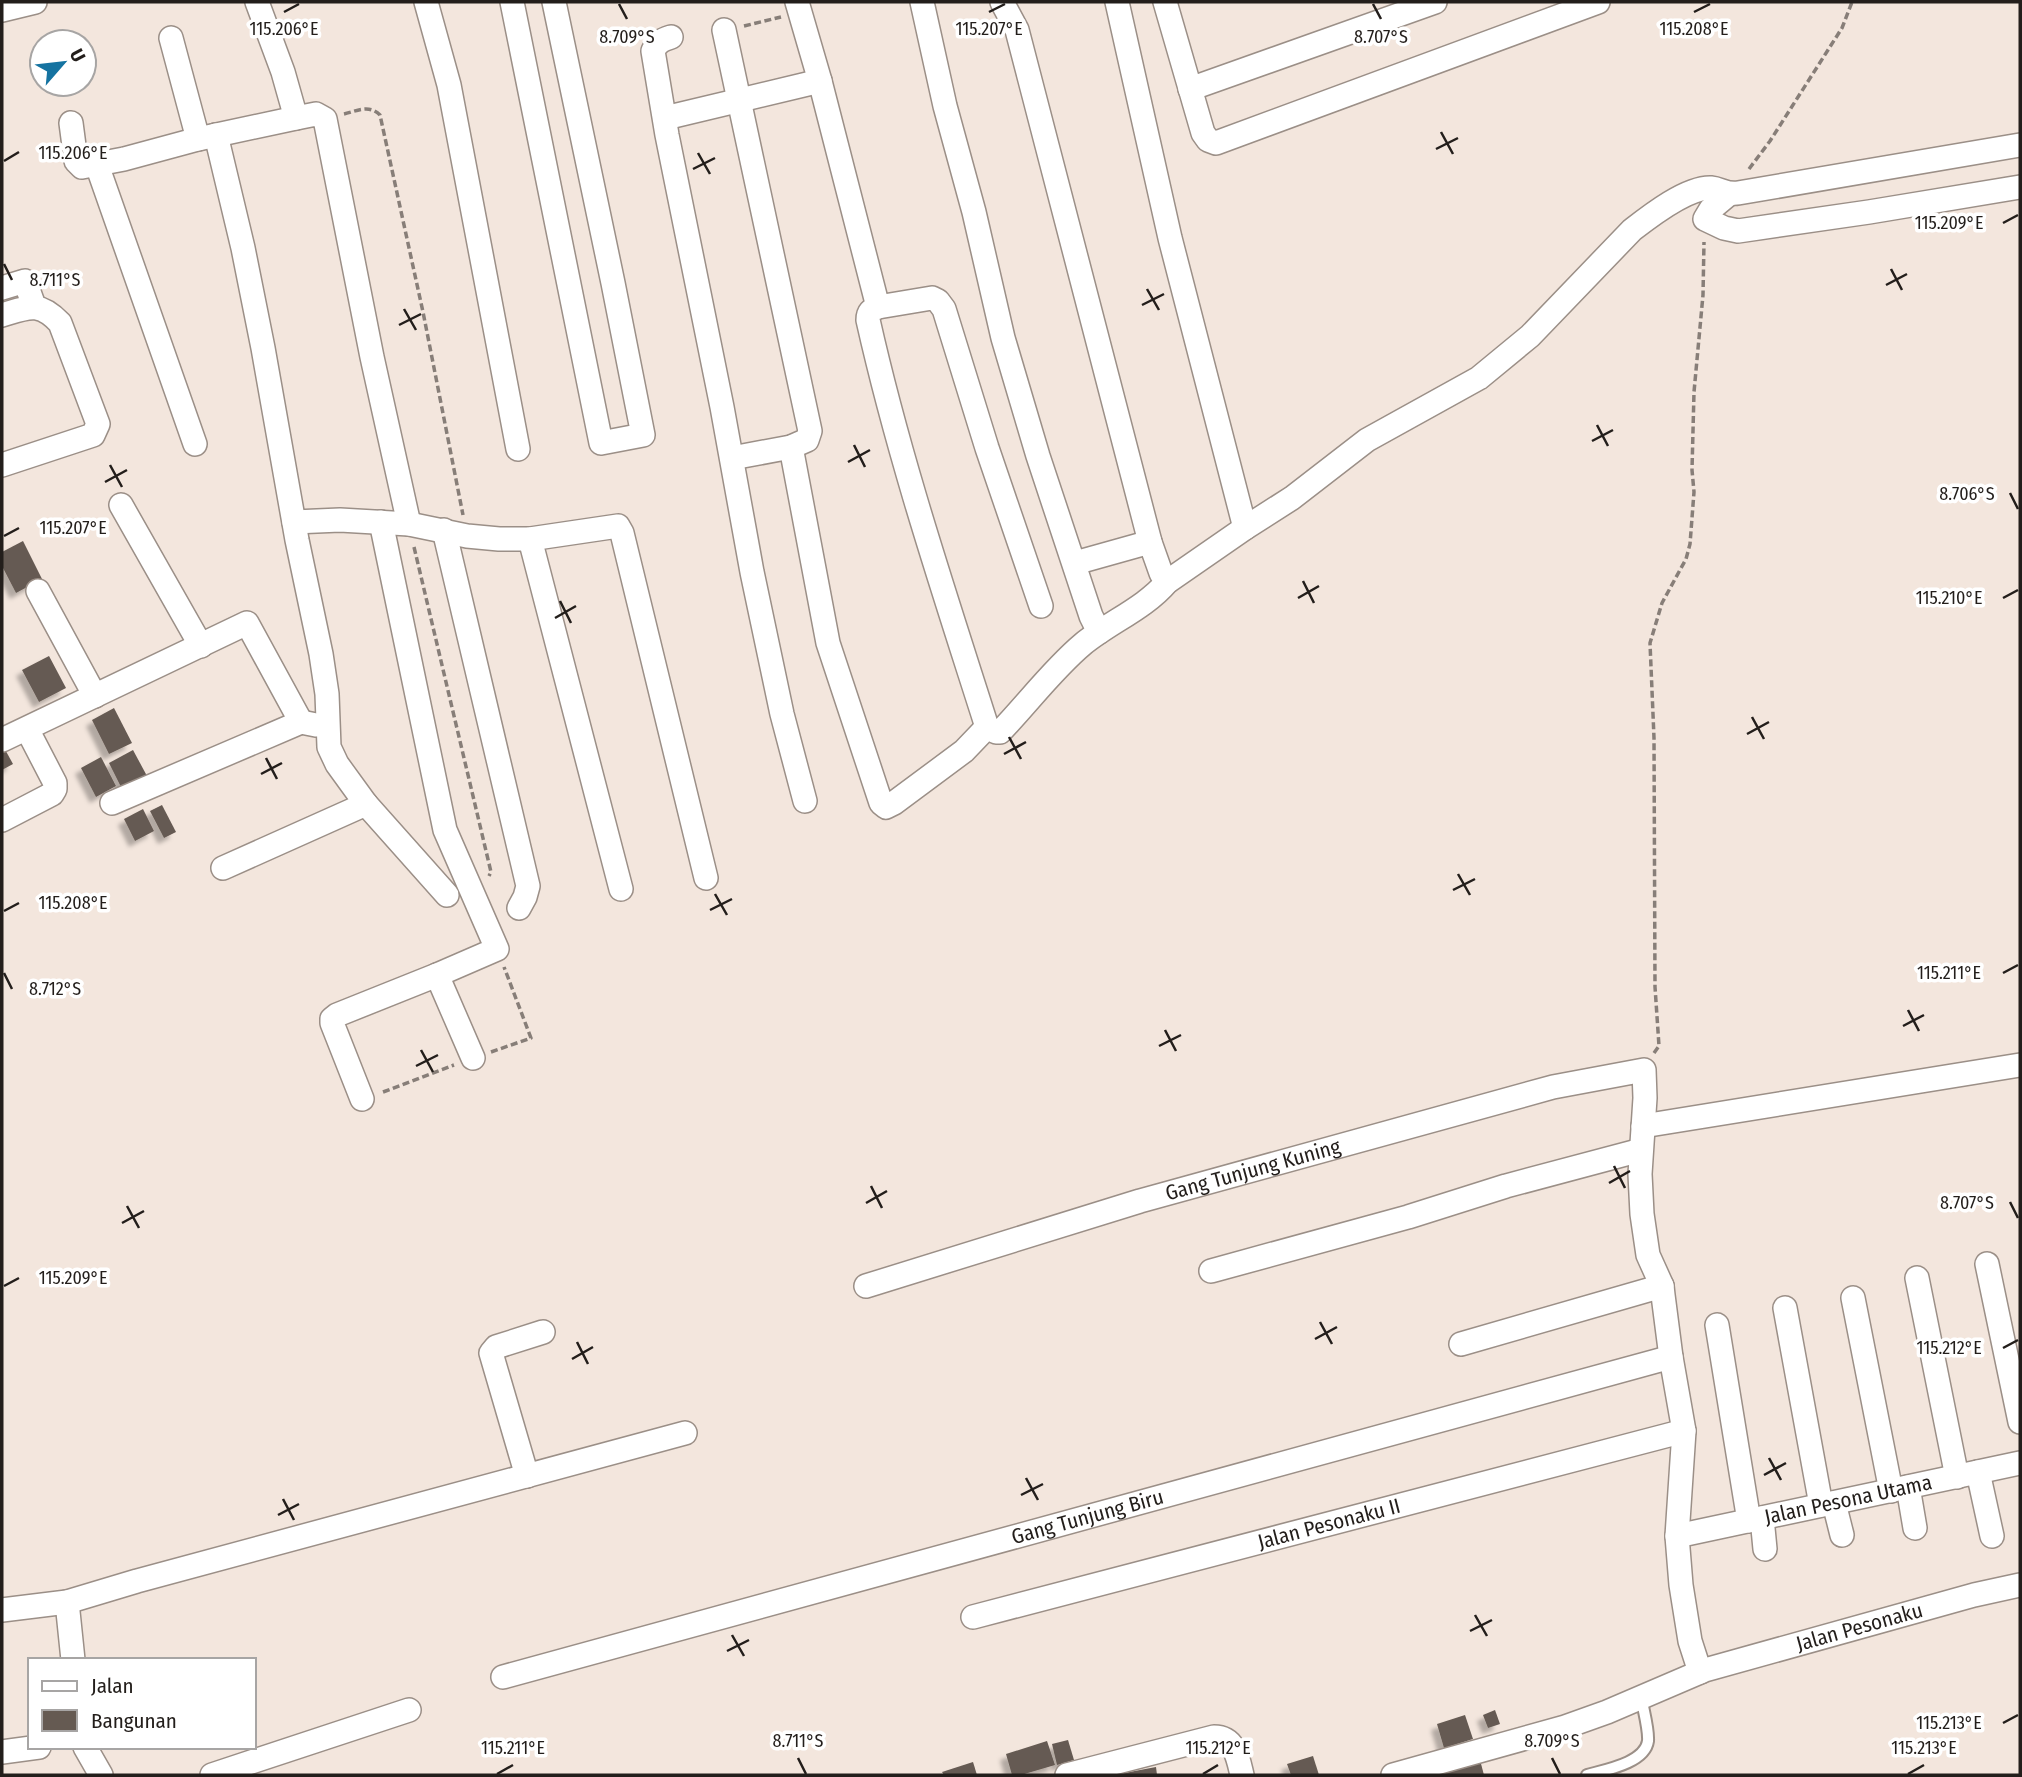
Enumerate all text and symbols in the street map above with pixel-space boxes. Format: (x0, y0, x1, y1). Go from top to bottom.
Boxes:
text: 115.206°E (250, 18, 318, 40)
text: 115.207°E (955, 18, 1023, 40)
text: 115.208°E (1659, 18, 1729, 40)
text: 8.709°S (599, 26, 655, 48)
text: 8.707°S (1354, 26, 1408, 48)
north arrow (28, 28, 98, 98)
text: U (65, 45, 90, 66)
text: 115.206°E (39, 142, 107, 164)
text: 115.209°E (1915, 212, 1983, 234)
text: 8.711°S (29, 269, 81, 291)
text: 8.706°S (1939, 483, 1995, 505)
text: 115.207°E (39, 517, 107, 539)
text: 115.210°E (1916, 587, 1982, 609)
text: 115.208°E (38, 892, 108, 914)
text: 115.211°E (1917, 962, 1981, 984)
text: 8.712°S (29, 978, 81, 1000)
street label: Gang Tunjung Kuning (1162, 1133, 1344, 1206)
text: 8.707°S (1940, 1192, 1994, 1214)
text: 115.209°E (39, 1267, 107, 1289)
text: 115.212°E (1916, 1337, 1982, 1359)
street label: Jalan Pesona Utama (1762, 1469, 1934, 1530)
street label: Gang Tunjung Biru (1009, 1484, 1166, 1550)
street label: Jalan Pesonaku II (1255, 1493, 1403, 1555)
street label: Jalan Pesonaku (1793, 1597, 1926, 1657)
legend (28, 1658, 256, 1749)
text: Jalan (91, 1673, 134, 1699)
text: Bangunan (91, 1708, 177, 1734)
text: 115.213°E (1916, 1712, 1982, 1734)
text: 8.711°S (772, 1730, 824, 1752)
text: 8.709°S (1524, 1730, 1580, 1752)
text: 115.211°E (481, 1737, 545, 1759)
text: 115.212°E (1185, 1737, 1251, 1759)
text: 115.213°E (1891, 1737, 1957, 1759)

